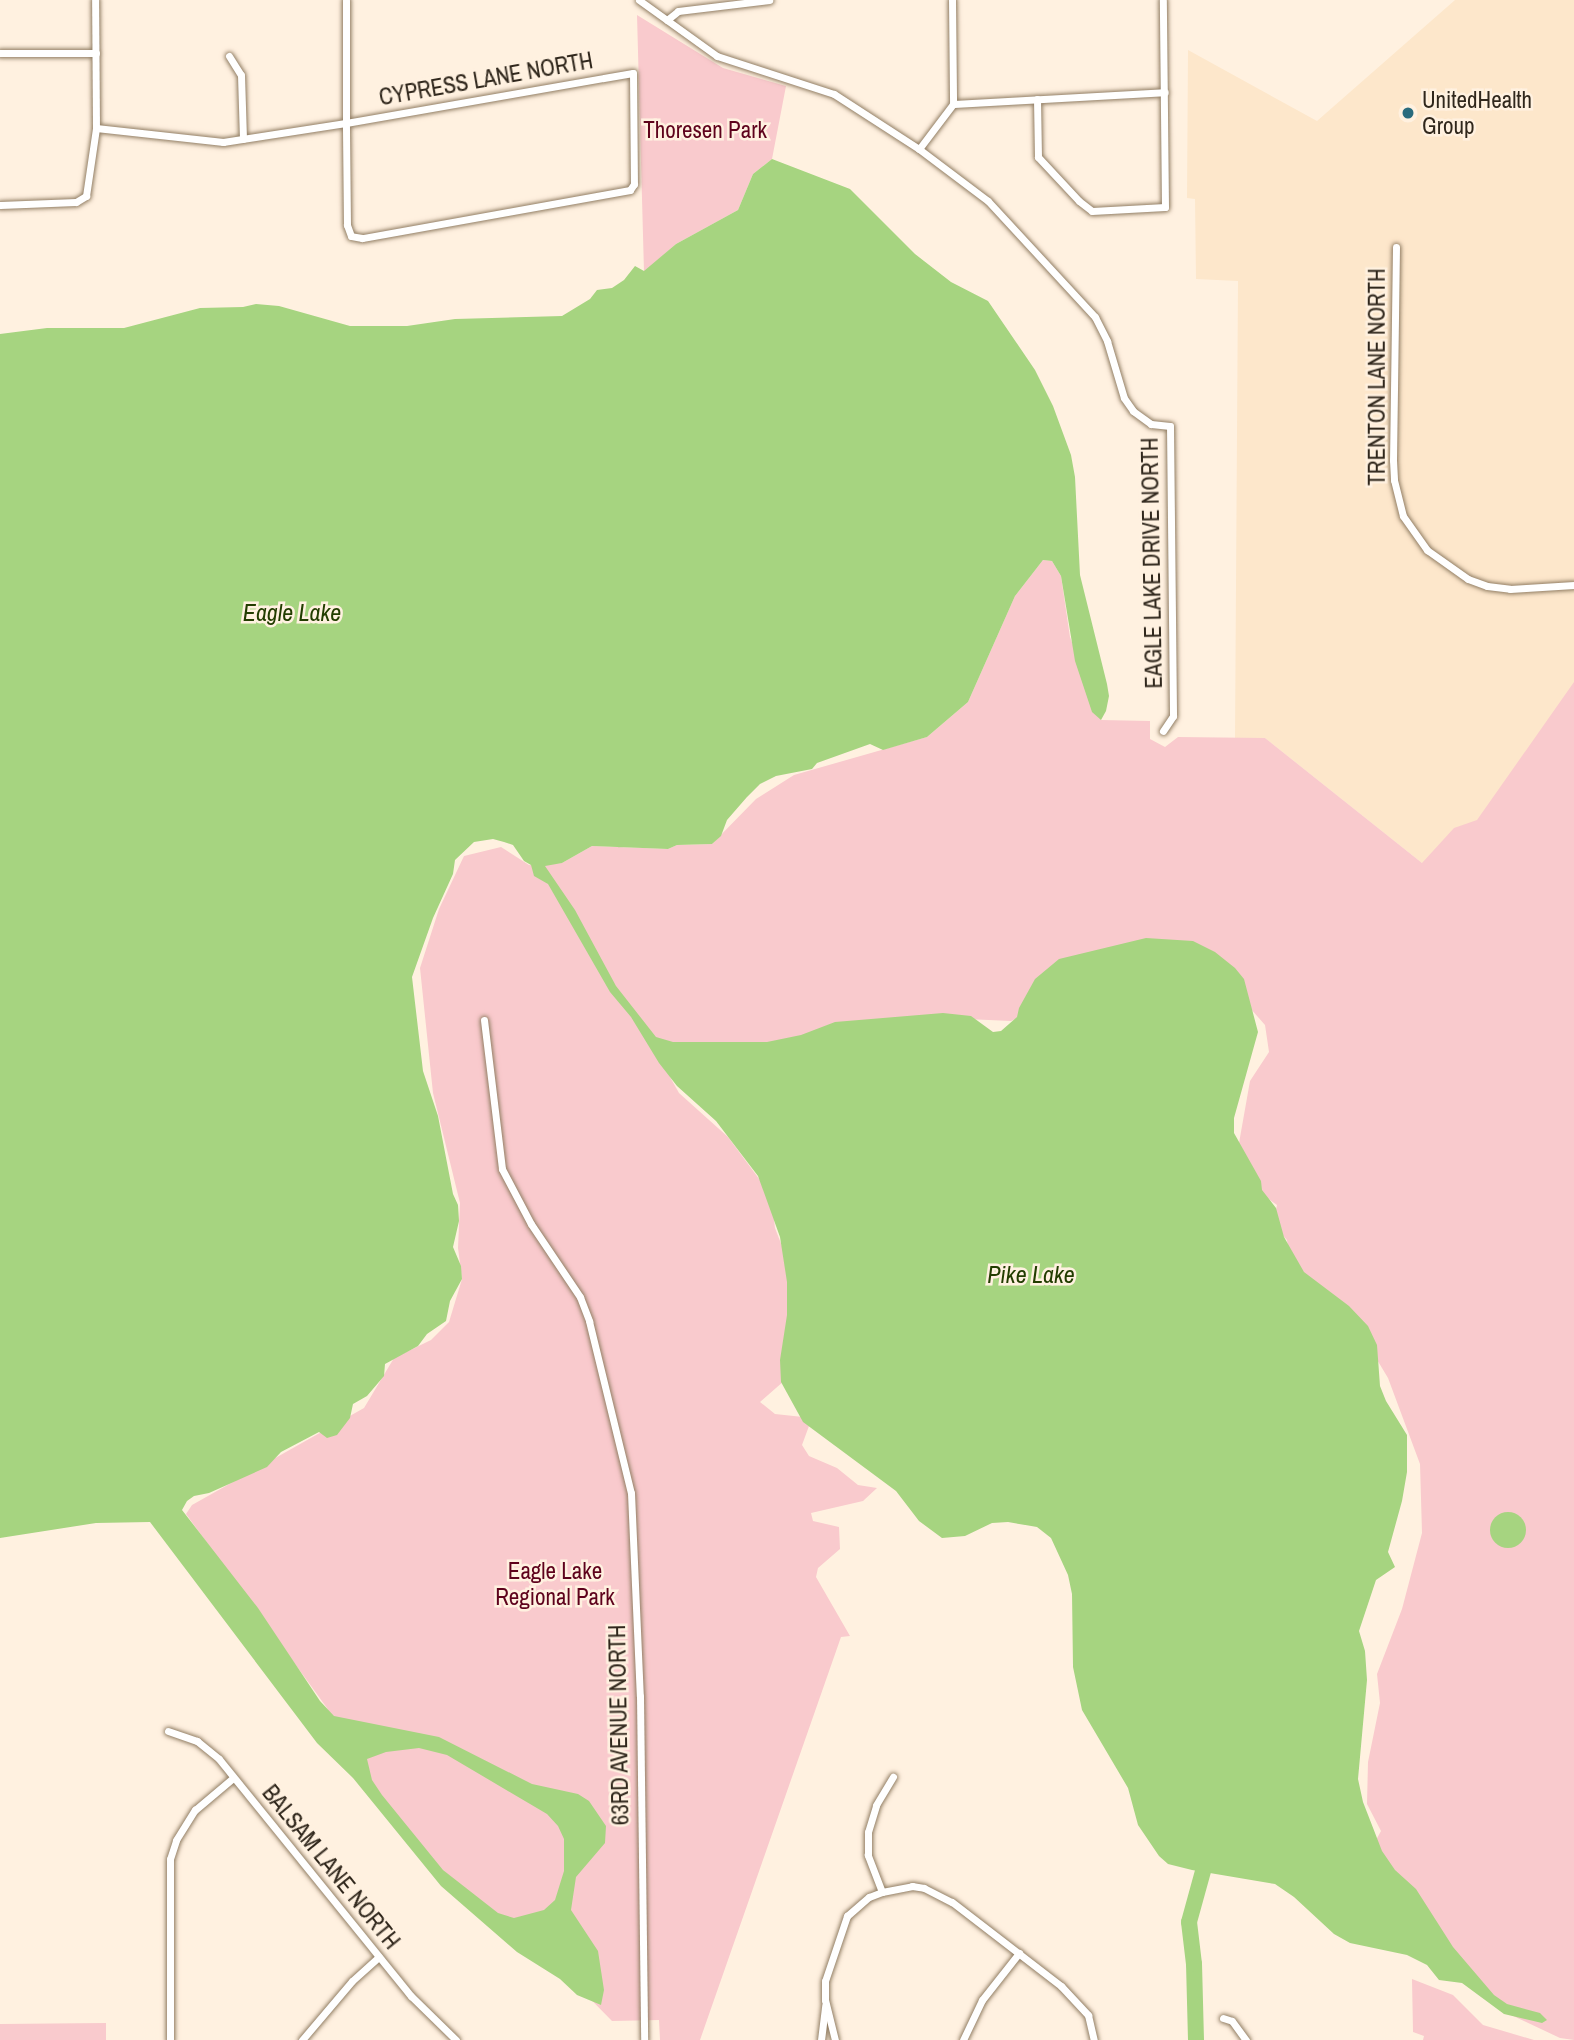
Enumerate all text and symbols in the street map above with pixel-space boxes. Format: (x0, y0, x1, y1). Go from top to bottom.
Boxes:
street label: CYPRESS LANE NORTH (377, 47, 595, 111)
place label: UnitedHealth Group (1422, 86, 1532, 140)
marker: UnitedHealth Group (1400, 105, 1416, 121)
park label: Thoresen Park (643, 116, 767, 144)
street label: TRENTON LANE NORTH (1363, 268, 1391, 486)
street label: EAGLE LAKE DRIVE NORTH (1136, 437, 1168, 689)
water label: Eagle Lake (243, 599, 341, 627)
water label: Pike Lake (987, 1261, 1075, 1289)
park label: Eagle Lake Regional Park (495, 1557, 615, 1611)
street label: 63RD AVENUE NORTH (603, 1624, 635, 1826)
street label: BALSAM LANE NORTH (256, 1779, 406, 1955)

